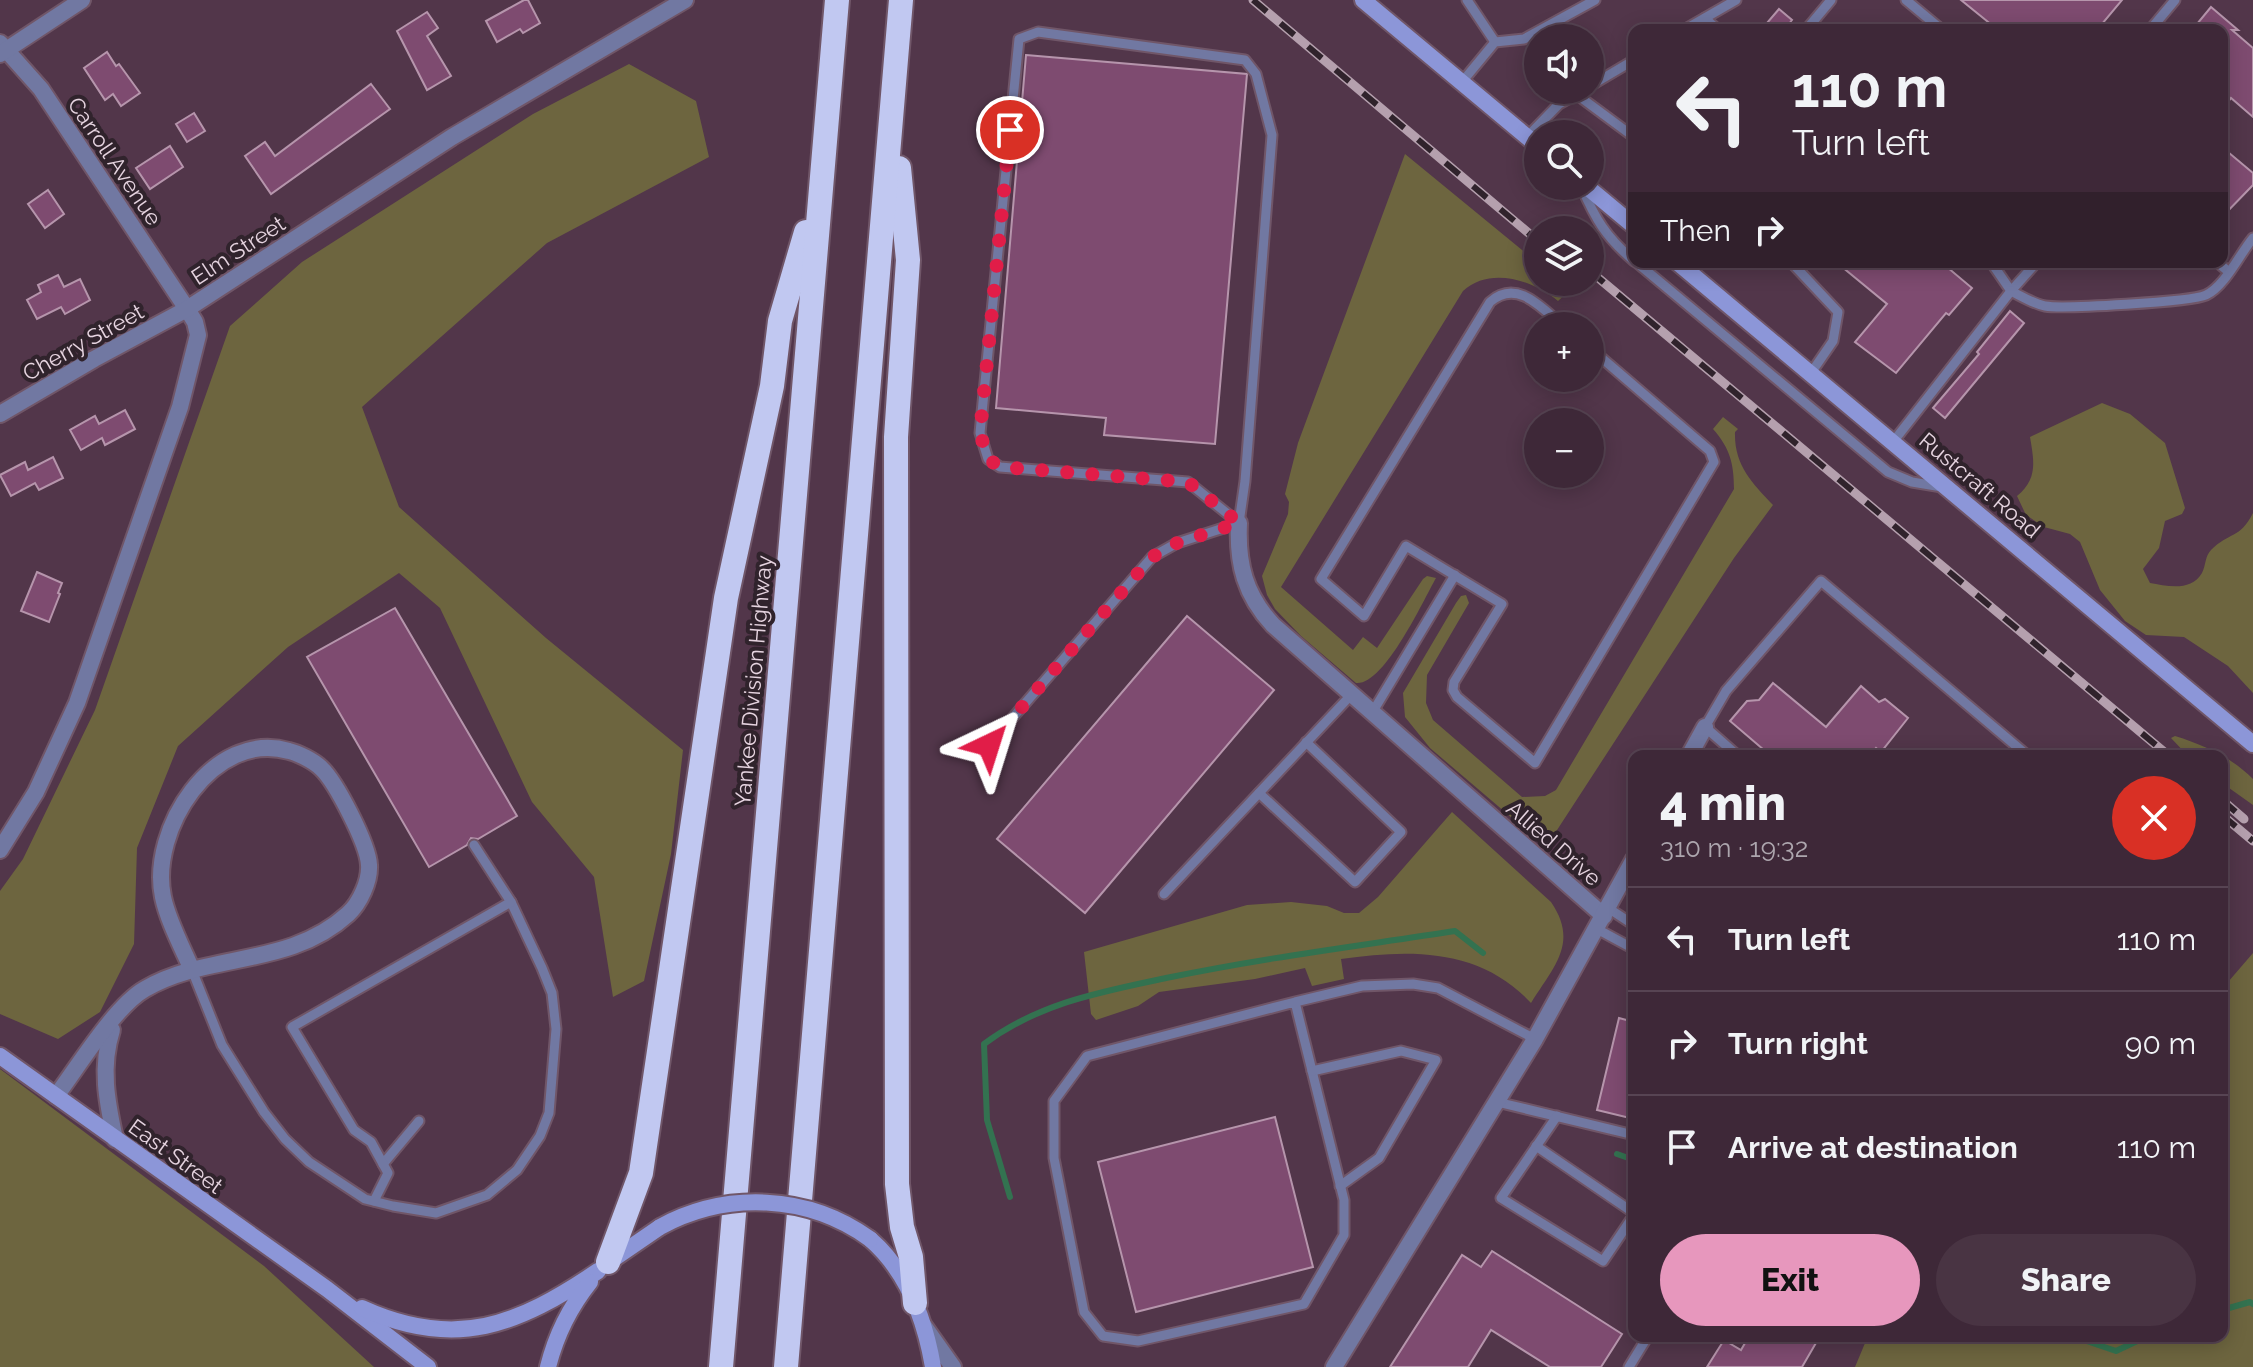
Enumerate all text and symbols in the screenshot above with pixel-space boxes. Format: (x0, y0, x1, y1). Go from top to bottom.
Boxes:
map controls (1524, 24, 1604, 488)
button: sound (1524, 24, 1604, 104)
text: 110 m (1792, 54, 1947, 120)
icon: left (1660, 56, 1764, 160)
street label: Carroll Avenue (63, 92, 167, 230)
pin (976, 96, 1044, 164)
icon: arrive (988, 108, 1032, 152)
button: search (1524, 120, 1604, 200)
text: Turn left (1792, 121, 1930, 163)
icon: right (1747, 208, 1791, 252)
street label: Elm Street (186, 210, 290, 290)
text: Then (1660, 213, 1731, 248)
button: layers (1524, 216, 1604, 296)
street label: Cherry Street (18, 298, 149, 386)
button: + (1524, 312, 1604, 392)
button: − (1524, 408, 1604, 488)
street label: Rustcraft Road (1914, 427, 2046, 543)
street label: Yankee Division Highway (729, 554, 777, 808)
position arrow (947, 703, 1031, 787)
text: 4 min (1660, 775, 1786, 831)
button: close (2112, 776, 2196, 860)
street label: Allied Drive (1502, 795, 1606, 891)
text: 310 m · 19:32 (1660, 833, 1808, 863)
icon: left (1660, 917, 1704, 961)
text: Turn left (1728, 922, 1850, 957)
text: 110 m (2117, 922, 2196, 957)
icon: right (1660, 1021, 1704, 1065)
text: Turn right (1728, 1026, 1868, 1061)
text: 90 m (2125, 1026, 2196, 1061)
street label: East Street (124, 1113, 229, 1199)
icon: arrive (1660, 1125, 1704, 1169)
text: Arrive at destination (1728, 1130, 2018, 1165)
text: 110 m (2117, 1130, 2196, 1165)
button: Exit (1660, 1234, 1920, 1326)
button: Share (1936, 1234, 2196, 1326)

